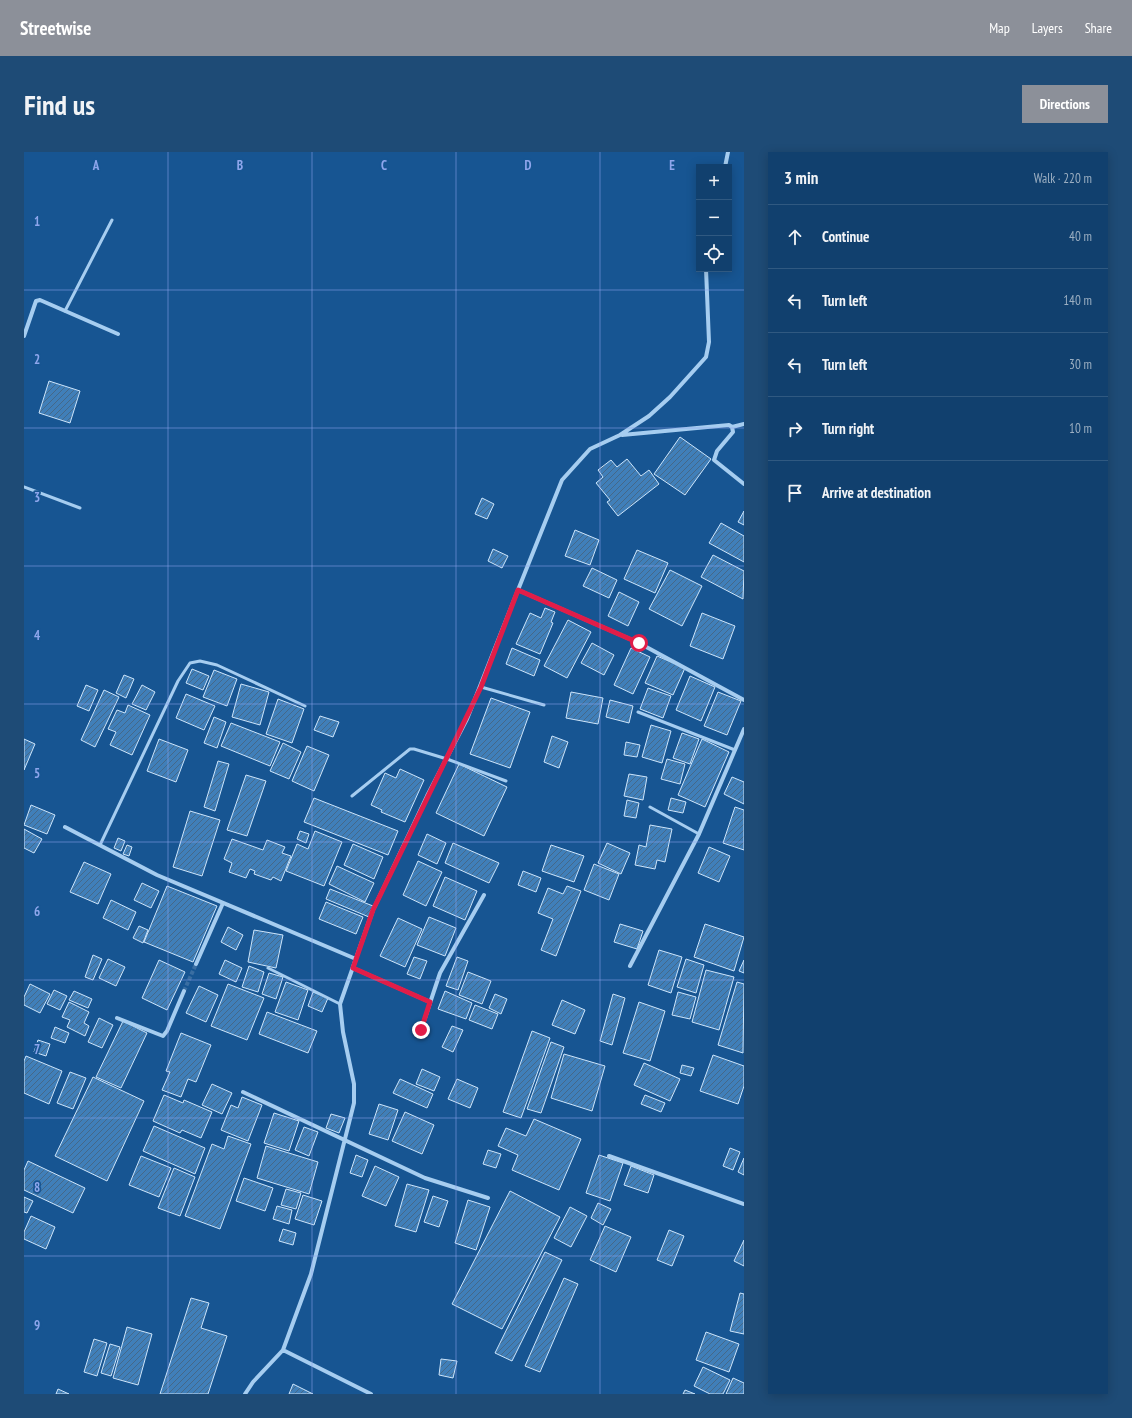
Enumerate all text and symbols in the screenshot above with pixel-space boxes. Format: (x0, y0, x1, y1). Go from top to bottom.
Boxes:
text: Streetwise (20, 16, 91, 40)
text: Map (989, 19, 1010, 37)
text: Layers (1032, 19, 1063, 37)
text: Share (1085, 19, 1112, 37)
button: Directions (1022, 85, 1108, 123)
text: Find us (24, 86, 95, 123)
text: A (92, 157, 100, 174)
text: B (237, 157, 243, 174)
text: C (381, 157, 387, 174)
text: D (525, 157, 532, 174)
text: E (669, 157, 675, 174)
map controls (696, 164, 732, 272)
button: + (696, 164, 732, 200)
text: 3 min (784, 167, 818, 189)
text: Walk · 220 m (1034, 170, 1092, 187)
button: − (696, 200, 732, 236)
text: 1 (34, 213, 40, 230)
icon: ahead (784, 226, 806, 248)
text: Continue (822, 227, 869, 246)
text: 40 m (1069, 228, 1092, 245)
button: locate (696, 236, 732, 272)
icon: left (784, 290, 806, 312)
text: Turn left (822, 291, 867, 310)
text: 140 m (1063, 292, 1092, 309)
text: 2 (34, 351, 40, 368)
icon: left (784, 354, 806, 376)
text: Turn left (822, 355, 867, 374)
text: 30 m (1069, 356, 1092, 373)
icon: right (784, 418, 806, 440)
text: Turn right (822, 419, 874, 438)
text: 10 m (1069, 420, 1092, 437)
icon: arrive (784, 482, 806, 504)
text: Arrive at destination (822, 483, 931, 502)
text: 3 (34, 489, 40, 506)
text: 4 (34, 627, 41, 644)
route start (630, 634, 648, 652)
text: 5 (34, 765, 40, 782)
text: 6 (34, 903, 40, 920)
route end (412, 1021, 430, 1039)
text: 7 (34, 1041, 40, 1058)
text: 8 (34, 1179, 40, 1196)
text: 9 (34, 1317, 40, 1334)

